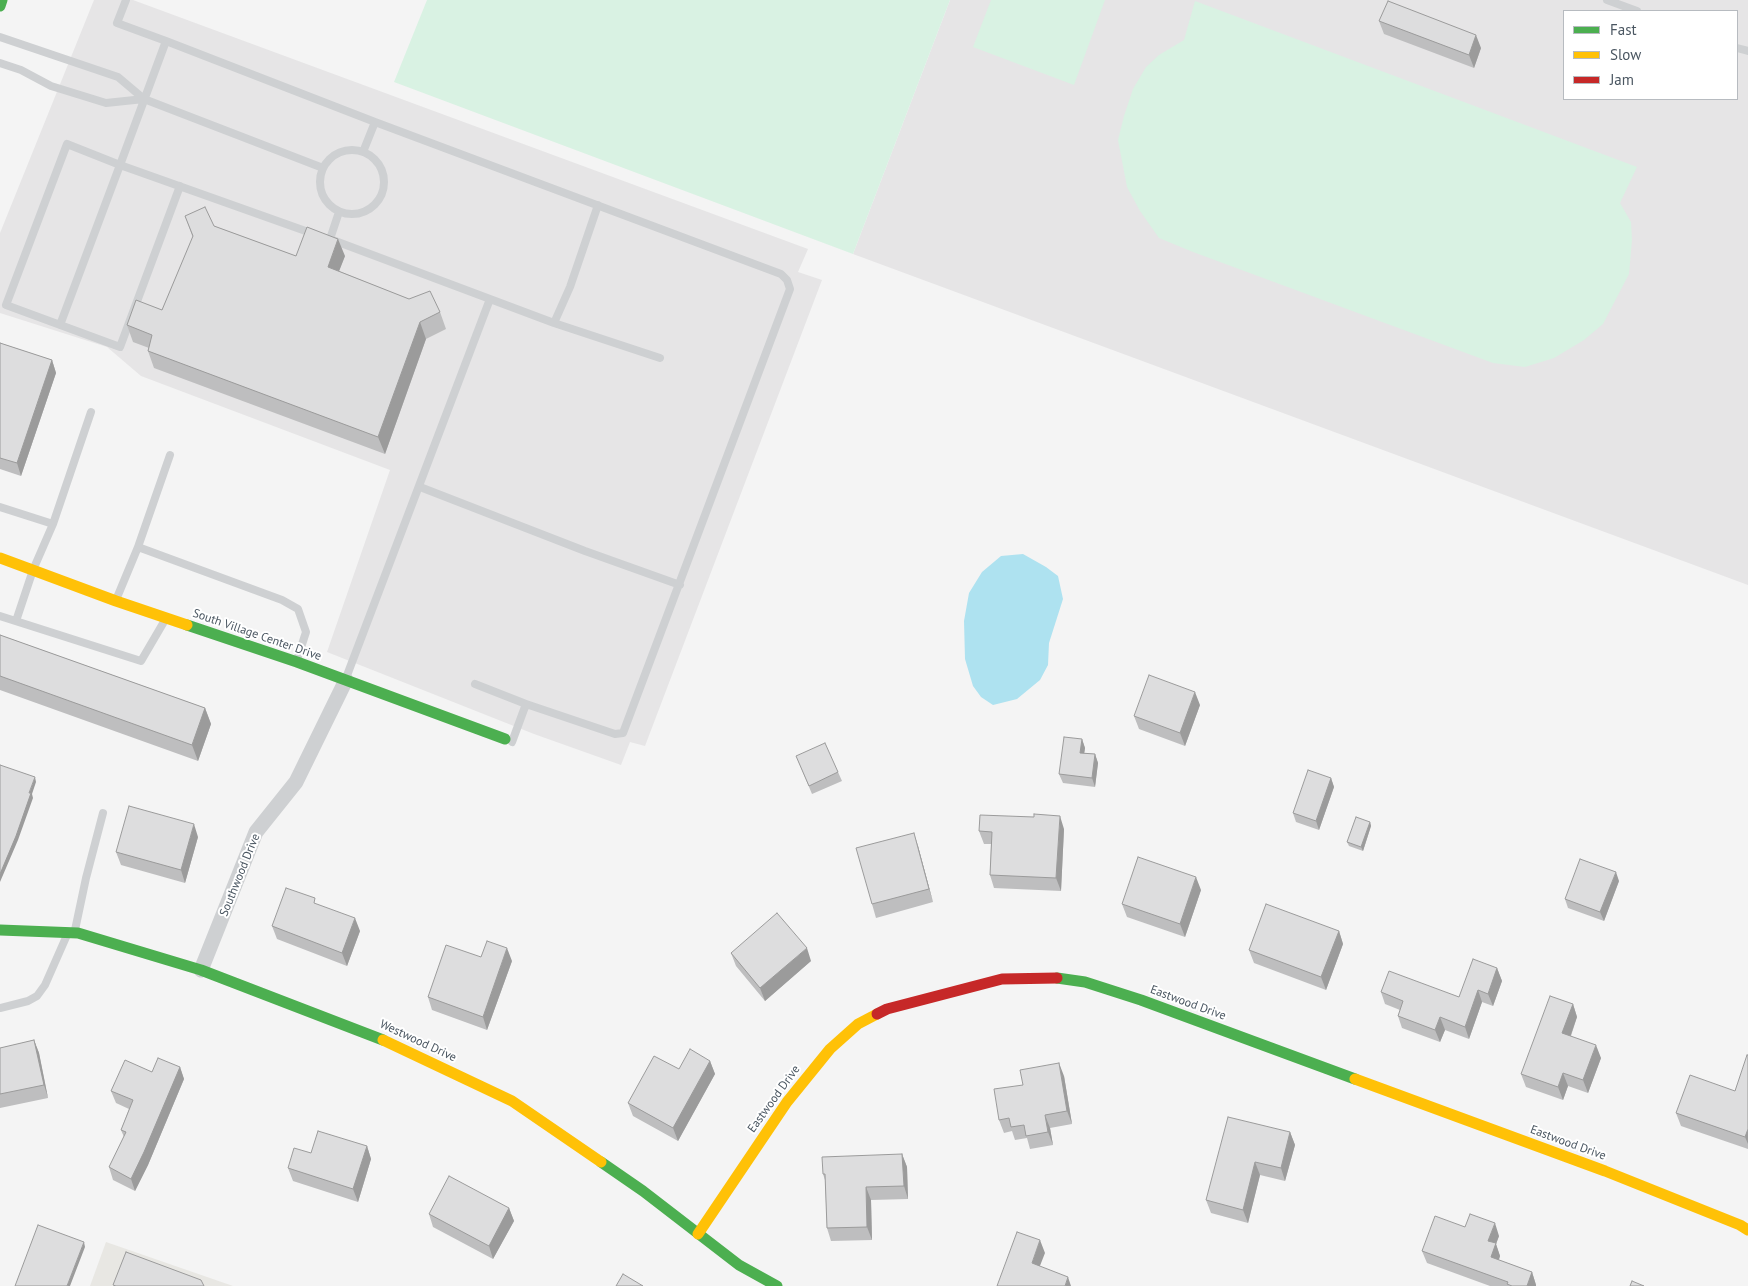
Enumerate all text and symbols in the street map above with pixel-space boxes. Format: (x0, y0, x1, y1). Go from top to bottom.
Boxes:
legend (1563, 10, 1738, 100)
text: Fast (1610, 20, 1637, 39)
text: Slow (1610, 45, 1641, 64)
text: Jam (1610, 70, 1634, 89)
street label: South Village Center Drive (191, 606, 323, 664)
street label: Southwood Drive (217, 832, 263, 918)
street label: Eastwood Drive (1148, 983, 1228, 1023)
street label: Westwood Drive (377, 1017, 459, 1065)
street label: Eastwood Drive (745, 1063, 803, 1135)
street label: Eastwood Drive (1528, 1123, 1608, 1163)

